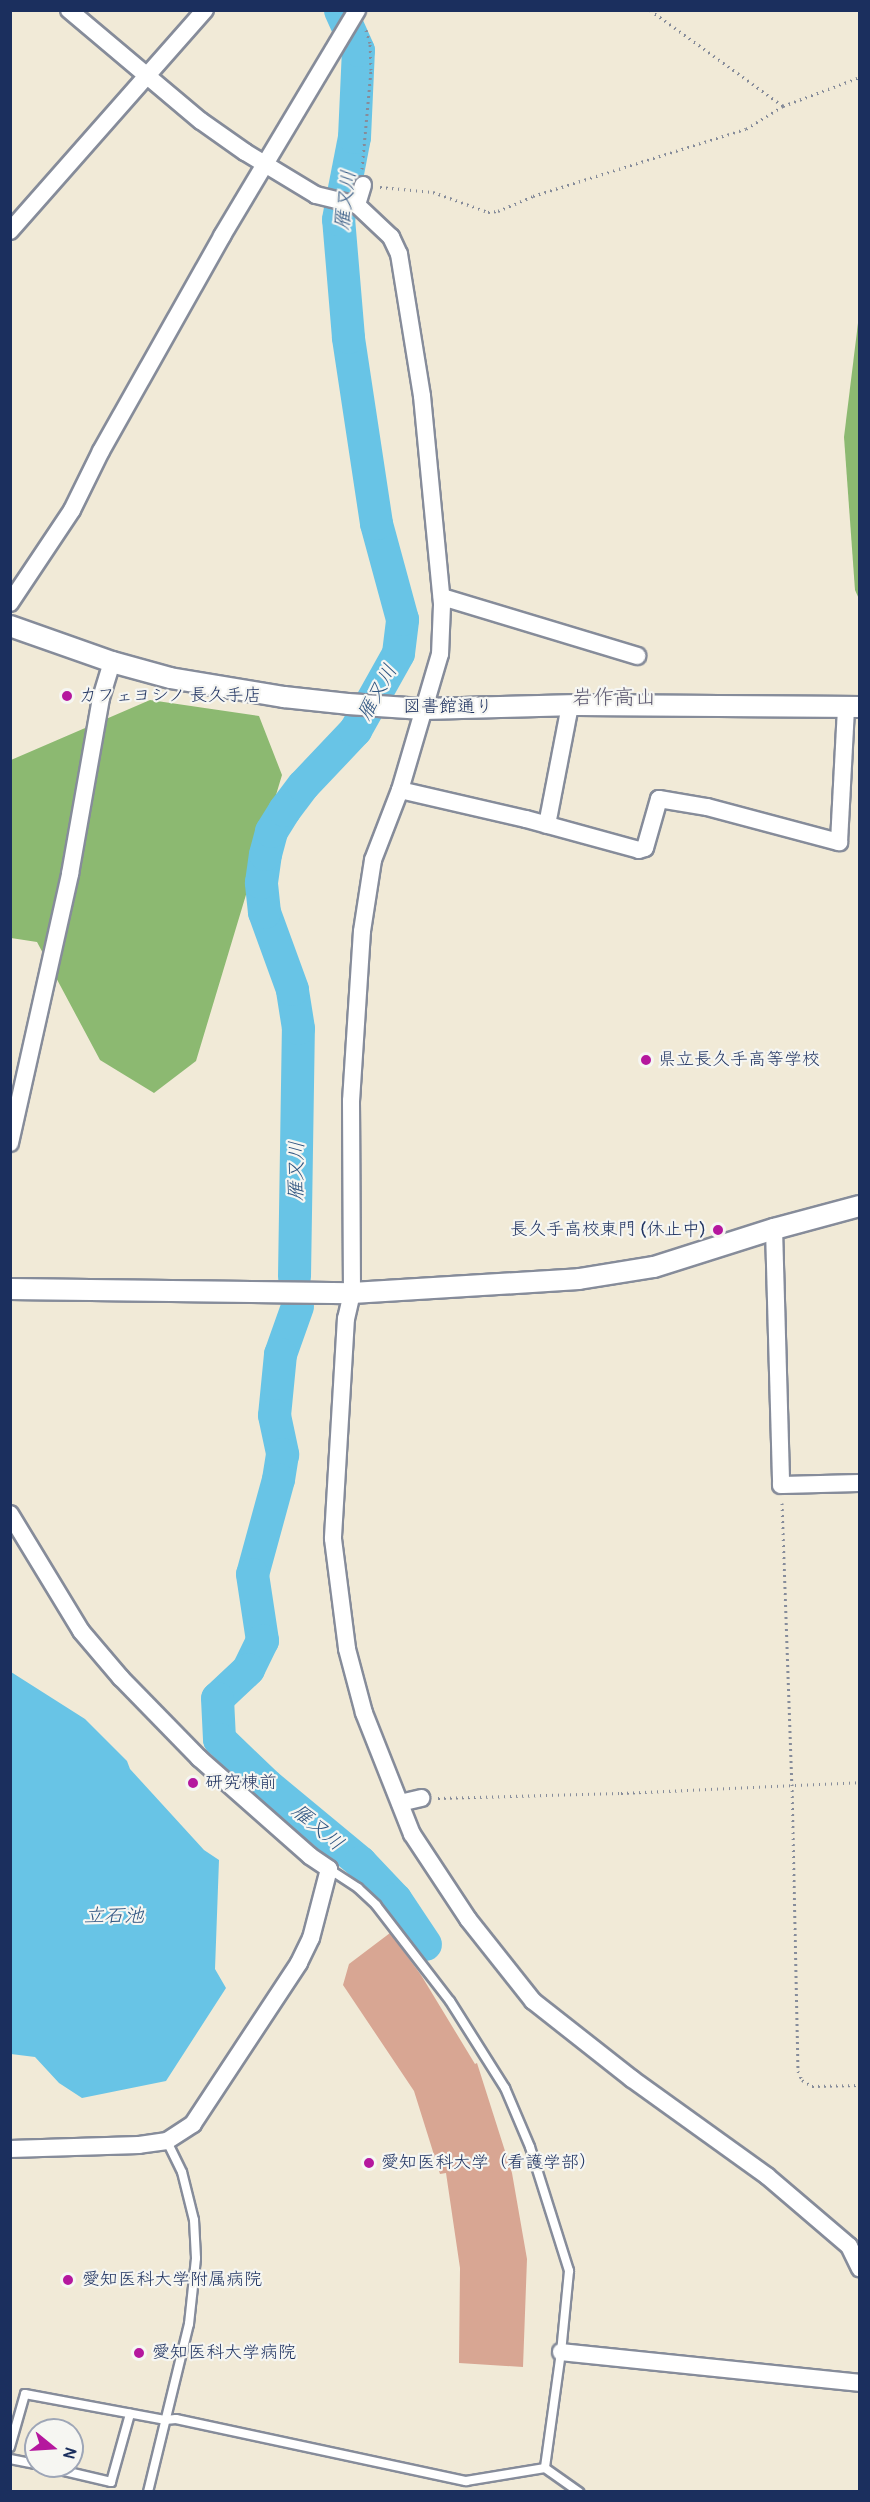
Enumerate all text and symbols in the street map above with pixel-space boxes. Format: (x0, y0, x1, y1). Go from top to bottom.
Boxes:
water label: 雁又川 (329, 169, 361, 231)
water label: 雁又川 (352, 660, 402, 724)
place label: カフェヨシノ 長久手店 (79, 685, 263, 707)
district label: 岩作高山 (572, 685, 656, 711)
marker: カフェヨシノ 長久手店 (60, 689, 74, 703)
street label: 図書館通り (403, 696, 493, 718)
place label: 県立長久手高等学校 (658, 1049, 820, 1071)
marker: 県立長久手高等学校 (639, 1053, 653, 1067)
water label: 雁又川 (283, 1141, 309, 1201)
place label: 長久手高校東門 (休止中) (510, 1219, 706, 1241)
marker: 長久手高校東門 (休止中) (711, 1223, 725, 1237)
place label: 研究棟前 (205, 1772, 277, 1794)
marker: 研究棟前 (186, 1776, 200, 1790)
water label: 雁又川 (287, 1799, 349, 1855)
water label: 立石池 (84, 1903, 144, 1927)
place label: 愛知医科大学（看護学部） (381, 2152, 597, 2174)
marker: 愛知医科大学（看護学部） (362, 2156, 376, 2170)
place label: 愛知医科大学附属病院 (82, 2269, 262, 2291)
marker: 愛知医科大学附属病院 (59, 2271, 77, 2289)
place label: 愛知医科大学病院 (152, 2342, 296, 2364)
marker: 愛知医科大学病院 (130, 2344, 148, 2362)
north arrow (24, 2418, 84, 2478)
text: N (58, 2445, 80, 2461)

